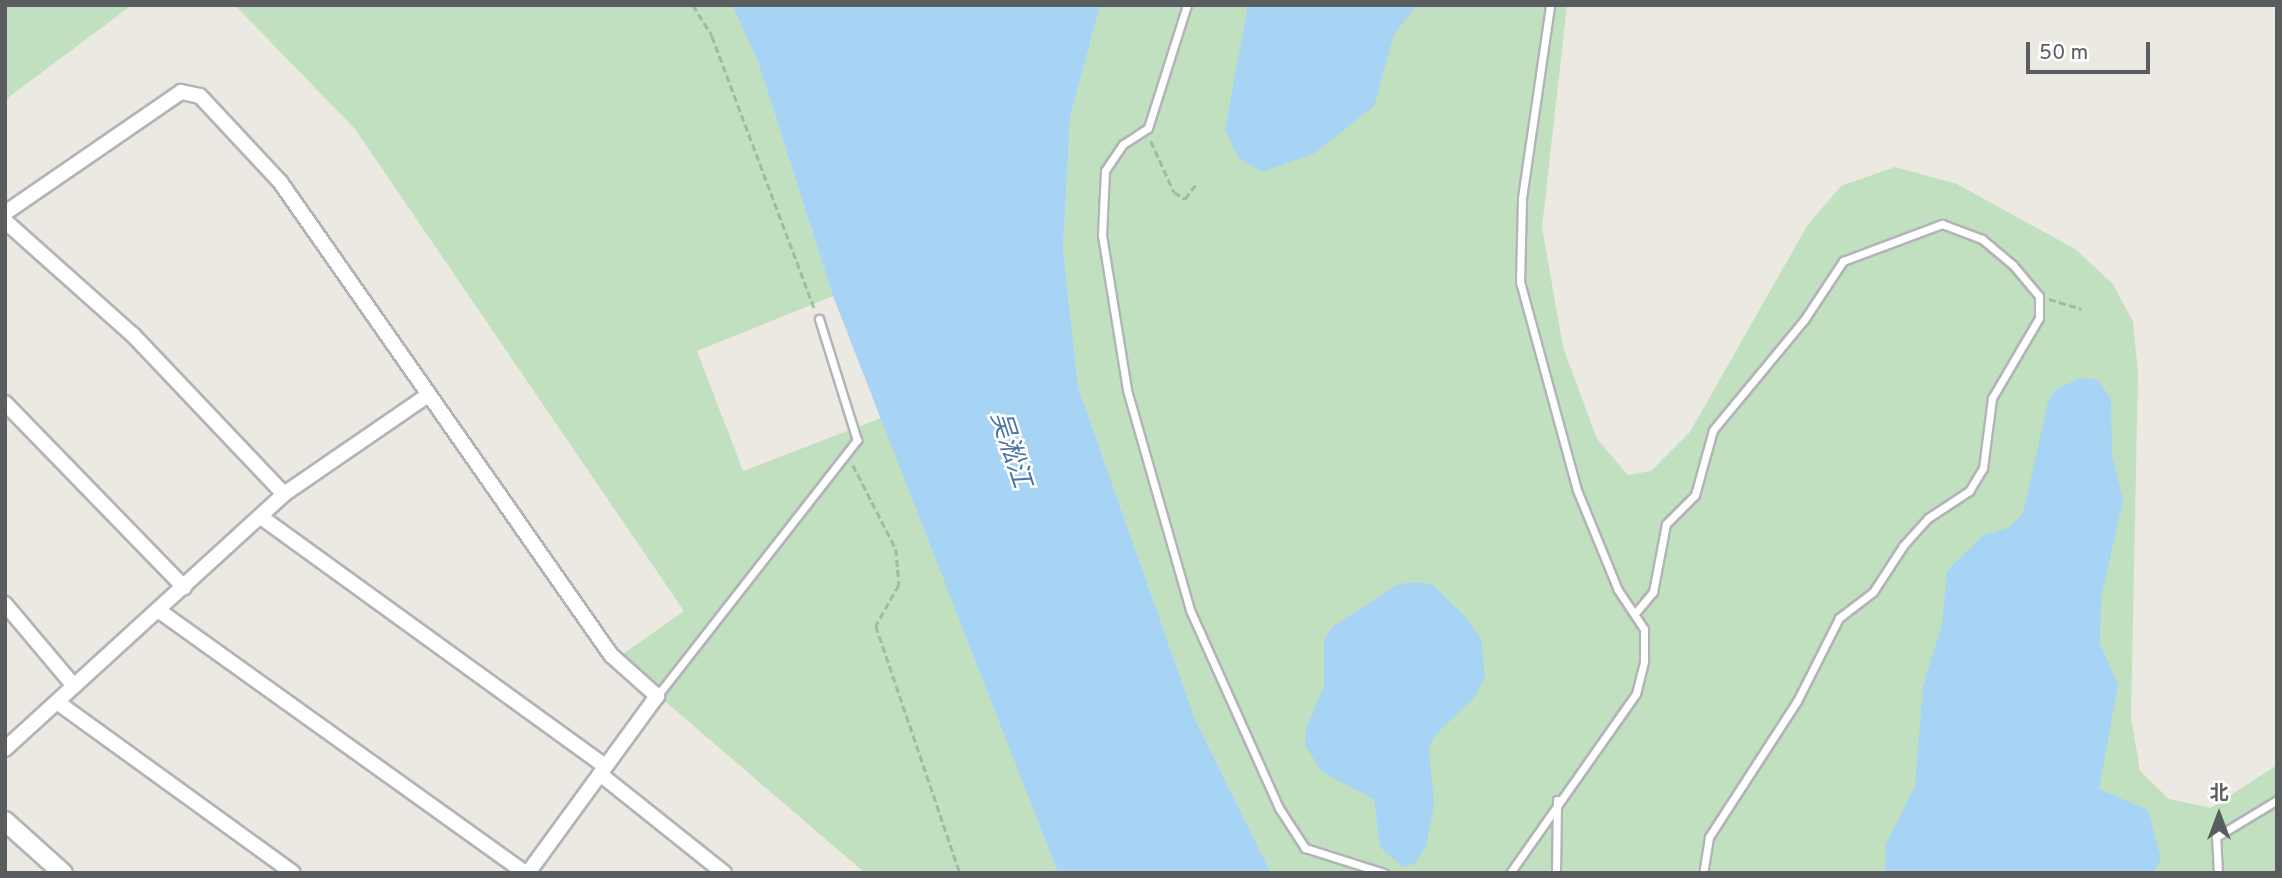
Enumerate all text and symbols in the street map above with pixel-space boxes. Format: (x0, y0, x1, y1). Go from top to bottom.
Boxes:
scale bar (2030, 28, 2154, 72)
text: 50 m (2039, 40, 2088, 67)
water label: 吴淞江 (982, 408, 1036, 492)
north arrow (2184, 780, 2254, 850)
text: 北 (2209, 782, 2229, 806)

